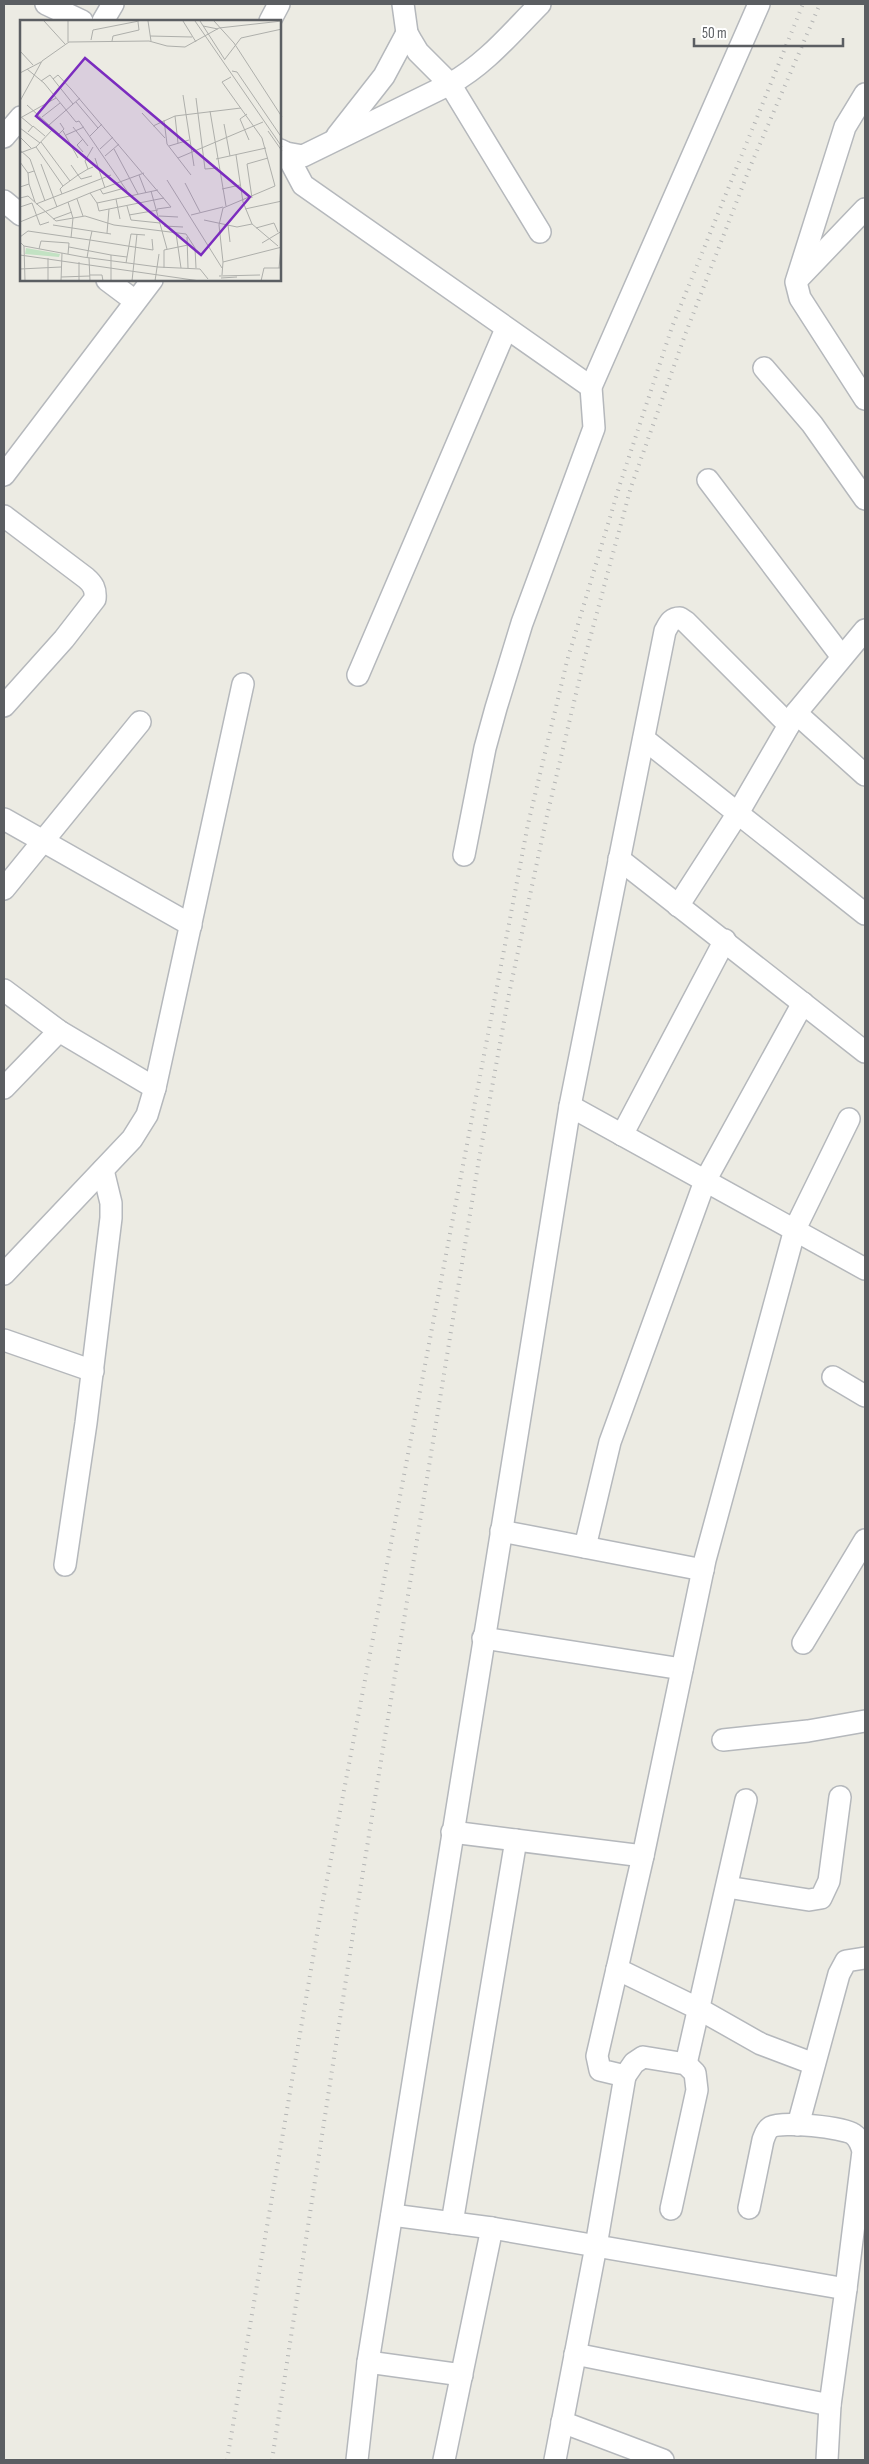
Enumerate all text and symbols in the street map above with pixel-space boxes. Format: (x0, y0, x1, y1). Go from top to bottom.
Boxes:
scale bar (694, 15, 843, 47)
inset map (20, 20, 281, 281)
text: 50 m (702, 24, 727, 43)

